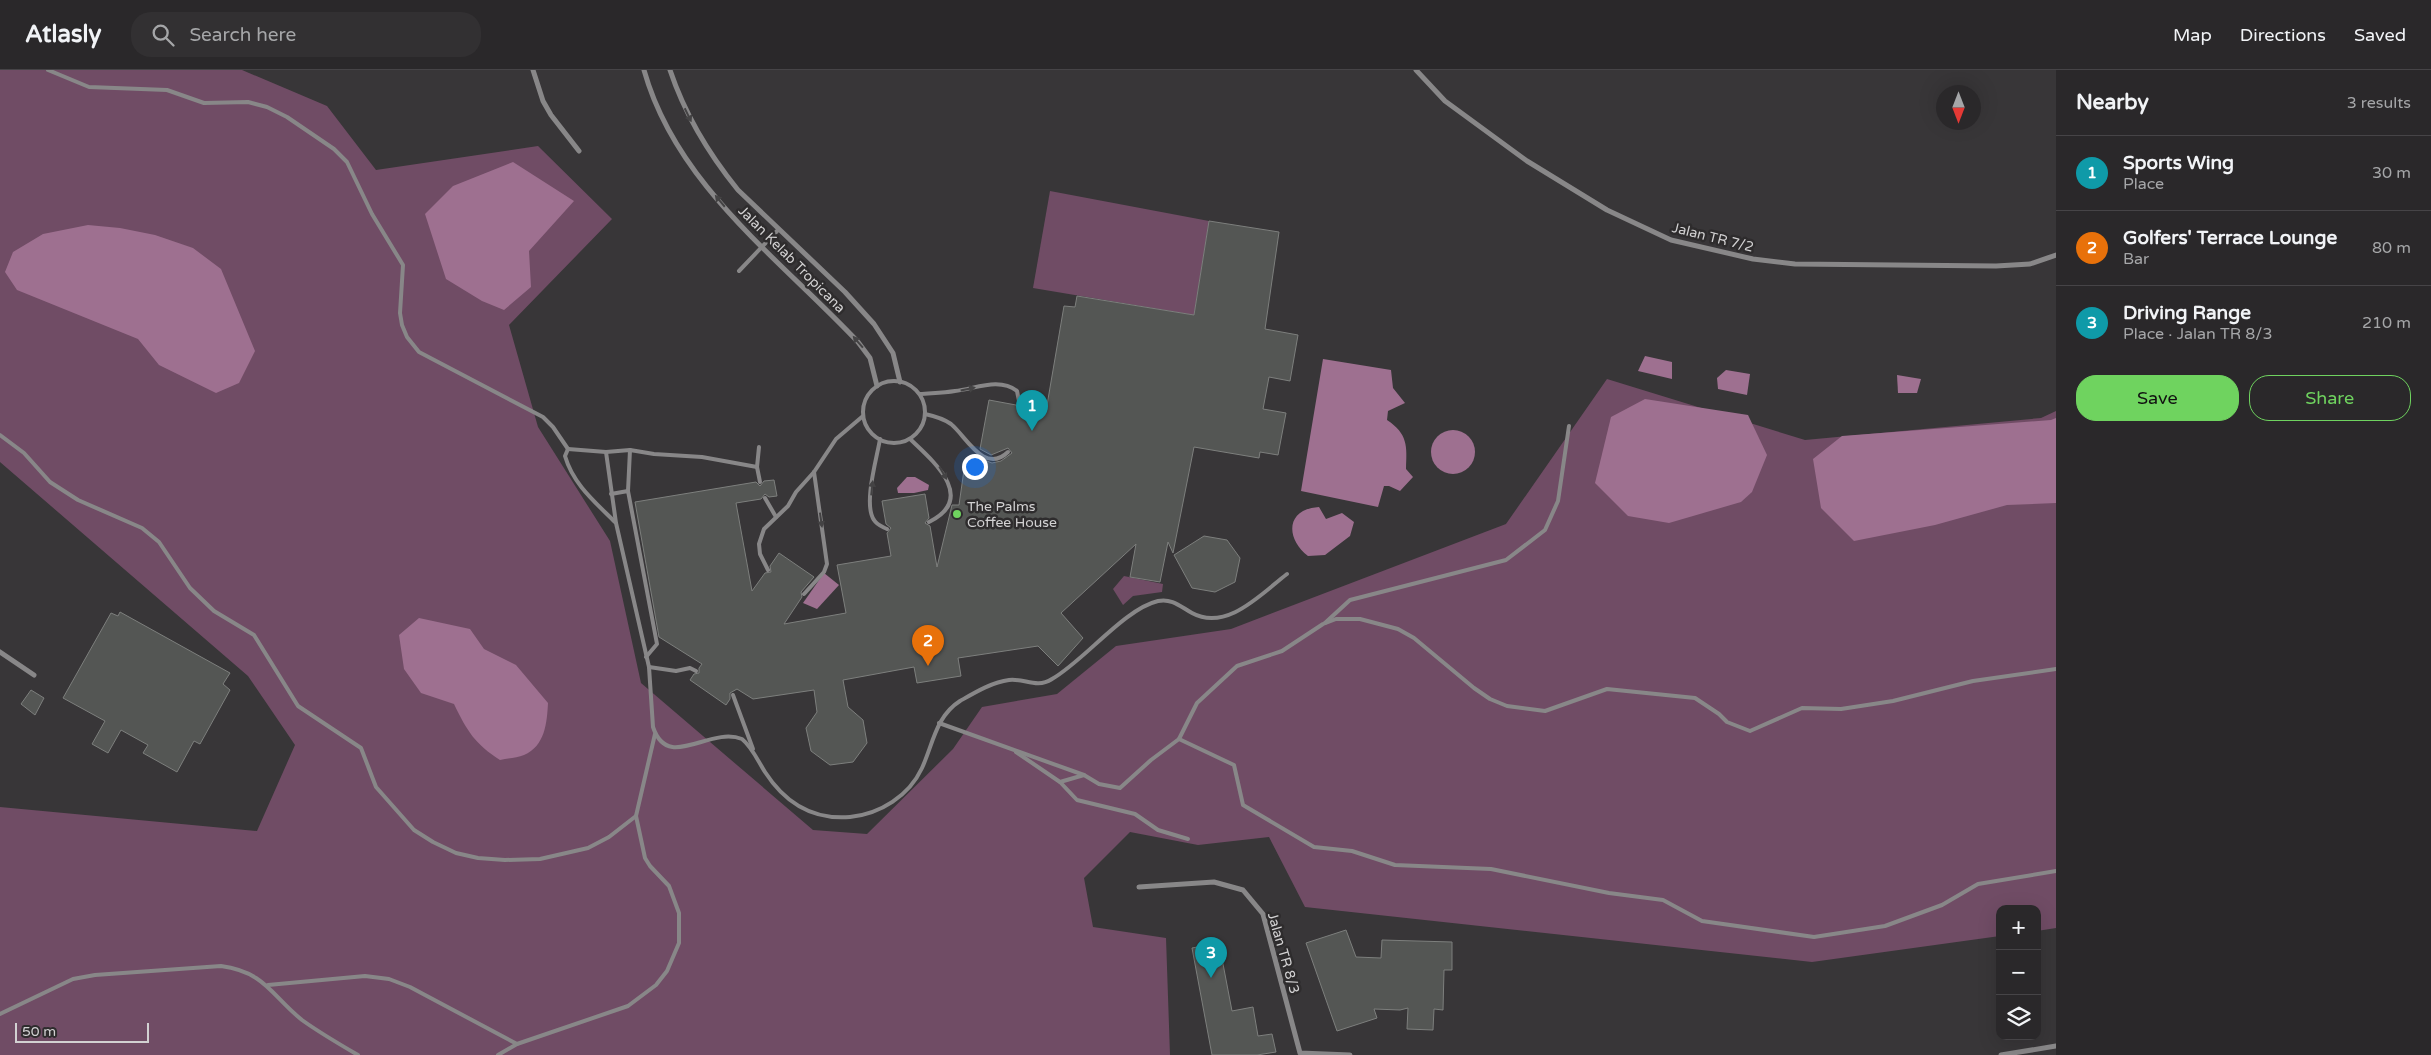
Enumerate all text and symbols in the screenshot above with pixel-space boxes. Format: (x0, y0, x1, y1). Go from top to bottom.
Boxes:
search box (131, 12, 481, 57)
text: Atlasly (25, 20, 101, 49)
icon: search (149, 21, 177, 49)
text: Search here (189, 24, 296, 46)
text: Map (2173, 24, 2212, 46)
text: Directions (2240, 24, 2326, 46)
text: Saved (2354, 24, 2406, 46)
north arrow (1936, 85, 1981, 130)
text: Nearby (2076, 90, 2149, 115)
text: 3 results (2347, 93, 2411, 113)
one-way arrow (684, 108, 692, 122)
text: Sports Wing (2123, 152, 2234, 174)
text: 1 (2087, 163, 2097, 183)
text: 30 m (2372, 163, 2411, 183)
text: Place (2123, 174, 2164, 194)
one-way arrow (714, 196, 726, 208)
street label: Jalan Kelab Tropicana (735, 202, 849, 316)
street label: Jalan TR 7/2 (1670, 219, 1755, 256)
text: Golfers' Terrace Lounge (2123, 227, 2337, 249)
text: 2 (2087, 238, 2097, 258)
text: 80 m (2372, 238, 2411, 258)
text: Bar (2123, 249, 2149, 269)
text: Driving Range (2123, 302, 2251, 324)
text: 3 (2087, 313, 2097, 333)
text: 210 m (2362, 313, 2411, 333)
text: Place · Jalan TR 8/3 (2123, 324, 2272, 344)
one-way arrow (852, 337, 864, 349)
button: Save (2076, 375, 2239, 421)
button: Share (2249, 375, 2411, 421)
one-way arrow (960, 384, 976, 392)
pin: 1 (1016, 390, 1048, 431)
your location (962, 454, 988, 480)
one-way arrow (939, 467, 948, 480)
one-way arrow (868, 479, 876, 495)
place label: The Palms Coffee House (967, 498, 1057, 531)
marker: The Palms Coffee House (951, 508, 963, 520)
one-way arrow (817, 513, 825, 529)
pin: 2 (912, 625, 944, 666)
map controls (1996, 905, 2041, 1040)
button: + (1996, 905, 2041, 950)
street label: Jalan TR 8/3 (1264, 910, 1303, 996)
pin: 3 (1195, 937, 1227, 978)
button: − (1996, 950, 2041, 995)
button: layers (1996, 995, 2041, 1040)
scale bar (15, 1020, 149, 1043)
text: 50 m (22, 1023, 56, 1040)

